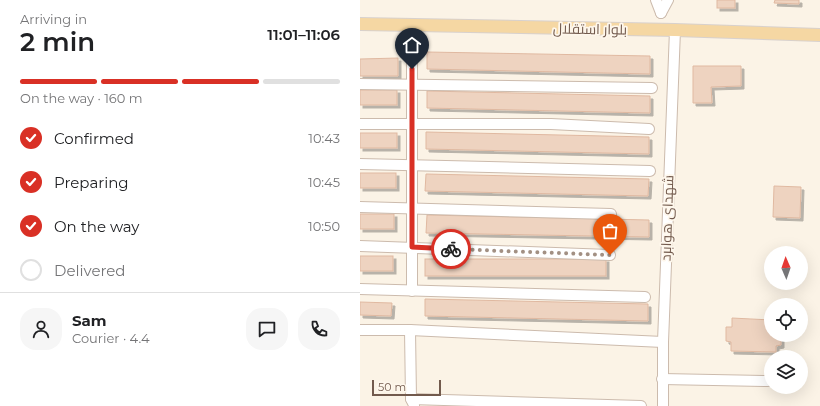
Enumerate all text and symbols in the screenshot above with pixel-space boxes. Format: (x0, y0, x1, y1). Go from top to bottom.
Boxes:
text: Arriving in (20, 11, 87, 27)
street label: بلوار استقلال (553, 19, 627, 39)
text: 11:01–11:06 (267, 25, 340, 44)
text: 2 min (20, 26, 95, 58)
pin (395, 28, 429, 69)
icon: home (401, 34, 423, 56)
text: On the way · 160 m (20, 90, 143, 106)
icon: check (20, 127, 42, 149)
text: Confirmed (54, 129, 134, 148)
text: 10:43 (308, 130, 340, 146)
icon: check (20, 171, 42, 193)
text: Preparing (54, 173, 129, 192)
text: 10:45 (308, 174, 340, 190)
street label: شهدای هوابرد (657, 175, 677, 261)
pin (593, 214, 627, 255)
icon: check (20, 215, 42, 237)
text: On the way (54, 217, 139, 236)
text: 10:50 (308, 218, 340, 234)
icon: bag (599, 220, 621, 242)
courier (431, 229, 471, 269)
icon: bike (440, 238, 462, 260)
north arrow (764, 246, 808, 290)
map controls (764, 246, 808, 394)
text: Delivered (54, 261, 126, 280)
button: locate (764, 298, 808, 342)
button: person (20, 308, 62, 350)
button: chat (246, 308, 288, 350)
button: phone (298, 308, 340, 350)
text: Sam (72, 311, 107, 330)
text: Courier · 4.4 (72, 330, 150, 346)
button: layers (764, 350, 808, 394)
scale bar (372, 378, 441, 397)
text: 50 m (378, 380, 406, 394)

